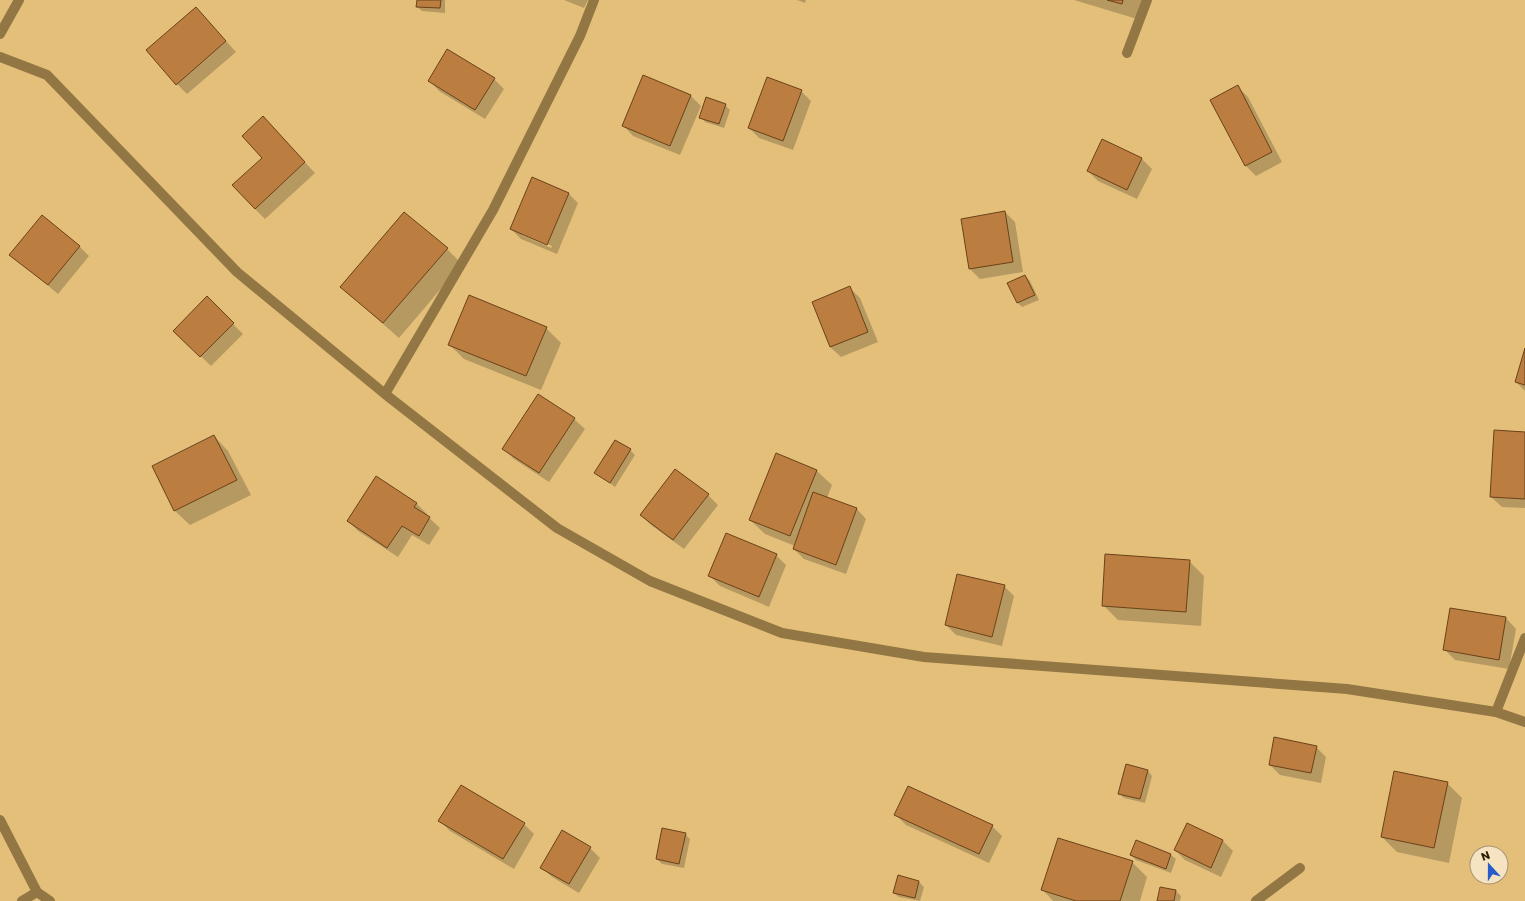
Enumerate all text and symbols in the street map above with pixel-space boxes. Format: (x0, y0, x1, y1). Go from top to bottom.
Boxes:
north arrow (1469, 845, 1509, 885)
text: N (1479, 847, 1492, 865)

